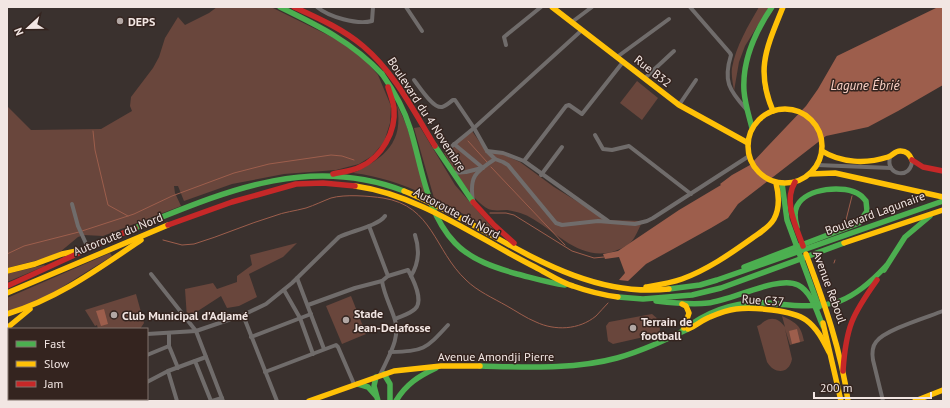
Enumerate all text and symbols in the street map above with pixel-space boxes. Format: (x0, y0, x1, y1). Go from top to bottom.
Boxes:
north arrow (8, 8, 48, 48)
place label: DEPS (128, 14, 155, 29)
marker: DEPS (115, 16, 125, 26)
text: N (11, 26, 27, 38)
street label: Rue B32 (631, 52, 675, 90)
street label: Boulevard du 4 Novembre (384, 54, 470, 174)
water label: Lagune Ébrié (831, 77, 899, 94)
street label: Autoroute du Nord (411, 184, 503, 242)
street label: Boulevard Lagunaire (823, 188, 927, 238)
street label: Autoroute du Nord (71, 209, 165, 259)
street label: Avenue Reboul (810, 249, 850, 326)
street label: Rue C37 (741, 291, 785, 309)
place label: Stade Jean-Delafosse (353, 306, 431, 335)
place label: Club Municipal d'Adjamé (122, 308, 248, 323)
marker: Club Municipal d'Adjamé (109, 310, 119, 320)
place label: Terrain de football (641, 314, 692, 343)
marker: Stade Jean-Delafosse (341, 315, 351, 325)
marker: Terrain de football (628, 323, 638, 333)
legend (8, 328, 148, 400)
text: Fast (44, 336, 65, 351)
street label: Avenue Amondji Pierre (438, 349, 554, 364)
text: Slow (44, 356, 69, 371)
scale bar (814, 374, 931, 400)
text: Jam (43, 376, 63, 391)
text: 200 m (820, 380, 853, 395)

